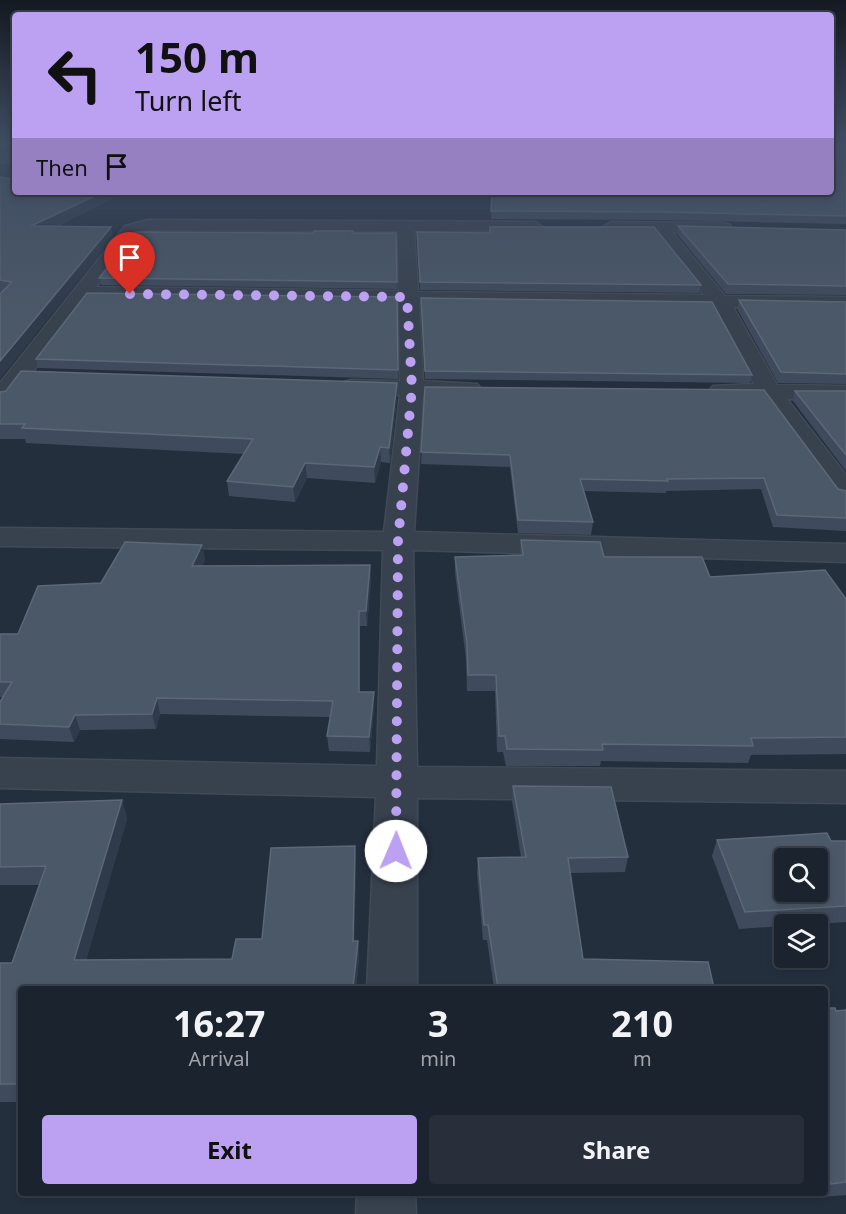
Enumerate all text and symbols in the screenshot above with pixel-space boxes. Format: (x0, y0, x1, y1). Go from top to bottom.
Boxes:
text: 150 m (135, 28, 259, 85)
icon: left (36, 36, 114, 114)
text: Turn left (135, 82, 241, 119)
icon: arrive (100, 150, 133, 183)
text: Then (36, 152, 88, 182)
pin (104, 232, 155, 294)
icon: arrive (113, 241, 146, 274)
position arrow (364, 819, 428, 883)
map controls (774, 848, 828, 968)
button: search (774, 848, 828, 902)
button: layers (774, 914, 828, 968)
text: 16:27 (173, 999, 265, 1048)
text: 3 (428, 999, 449, 1048)
text: 210 (611, 999, 673, 1048)
text: Arrival (189, 1045, 250, 1072)
text: min (420, 1045, 456, 1072)
text: m (633, 1045, 652, 1072)
button: Exit (42, 1115, 417, 1184)
button: Share (429, 1115, 804, 1184)

